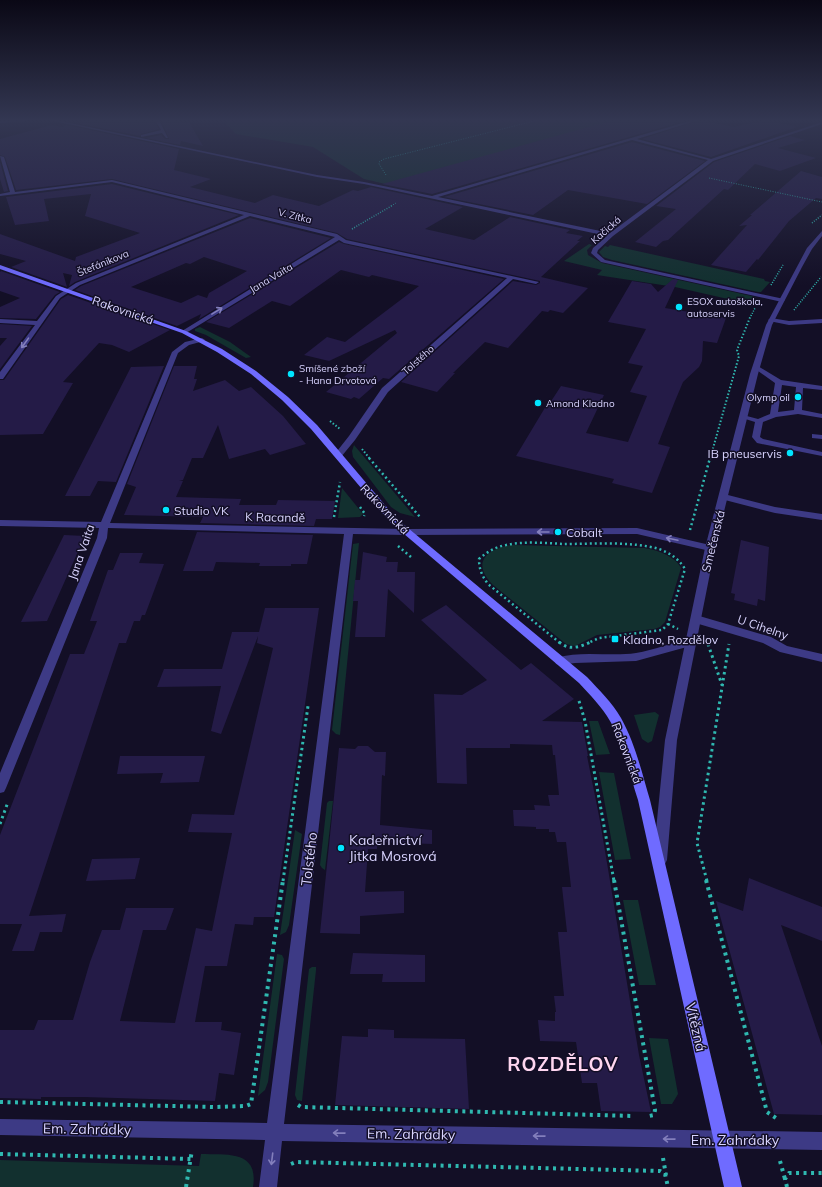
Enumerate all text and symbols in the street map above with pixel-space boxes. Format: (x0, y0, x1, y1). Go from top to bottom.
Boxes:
street label: V. Zítka (277, 206, 313, 226)
street label: Kačická (588, 213, 624, 247)
street label: Štefánikova (75, 247, 131, 279)
street label: Jana Vaita (247, 260, 295, 296)
street label: Rakovnická (90, 293, 156, 327)
place label: ESOX autoškola, autoservis (687, 295, 763, 320)
marker: ESOX autoškola, autoservis (674, 302, 684, 312)
one-way arrow (211, 307, 223, 315)
one-way arrow (21, 337, 29, 348)
street label: Tolstého (399, 342, 437, 378)
place label: Smíšené zboží - Hana Drvotová (299, 362, 377, 387)
marker: Smíšené zboží - Hana Drvotová (286, 369, 296, 379)
place label: Olymp oil (747, 391, 790, 404)
marker: Olymp oil (793, 392, 803, 402)
place label: Amond Kladno (546, 397, 615, 410)
marker: Amond Kladno (533, 398, 543, 408)
place label: IB pneuservis (708, 446, 782, 461)
marker: IB pneuservis (785, 448, 795, 458)
street label: Rakovnická (357, 481, 413, 537)
place label: Studio VK (174, 503, 229, 518)
marker: Studio VK (161, 505, 171, 515)
street label: Smečenská (698, 508, 728, 574)
street label: K Racandě (245, 509, 305, 525)
street label: Jana Vaita (65, 522, 97, 582)
place label: Cobalt (566, 525, 602, 540)
marker: Cobalt (553, 527, 563, 537)
one-way arrow (537, 528, 550, 536)
one-way arrow (666, 534, 679, 542)
street label: U Cihelny (736, 611, 791, 643)
place label: Kladno, Rozdělov (623, 632, 719, 647)
marker: Kladno, Rozdělov (610, 634, 620, 644)
street label: Rakovnická (609, 721, 645, 785)
street label: Tolstého (297, 831, 321, 887)
place label: Kadeřnictví Jitka Mosrová (349, 831, 437, 865)
marker: Kadeřnictví Jitka Mosrová (336, 843, 346, 853)
street label: Vítězná (682, 1001, 710, 1053)
district label: ROZDĚLOV (507, 1052, 619, 1076)
street label: Em. Zahrádky (43, 1119, 132, 1139)
street label: Em. Zahrádky (367, 1124, 456, 1144)
one-way arrow (333, 1129, 346, 1137)
street label: Em. Zahrádky (691, 1131, 780, 1149)
one-way arrow (533, 1133, 546, 1140)
one-way arrow (663, 1135, 676, 1143)
one-way arrow (268, 1152, 276, 1165)

